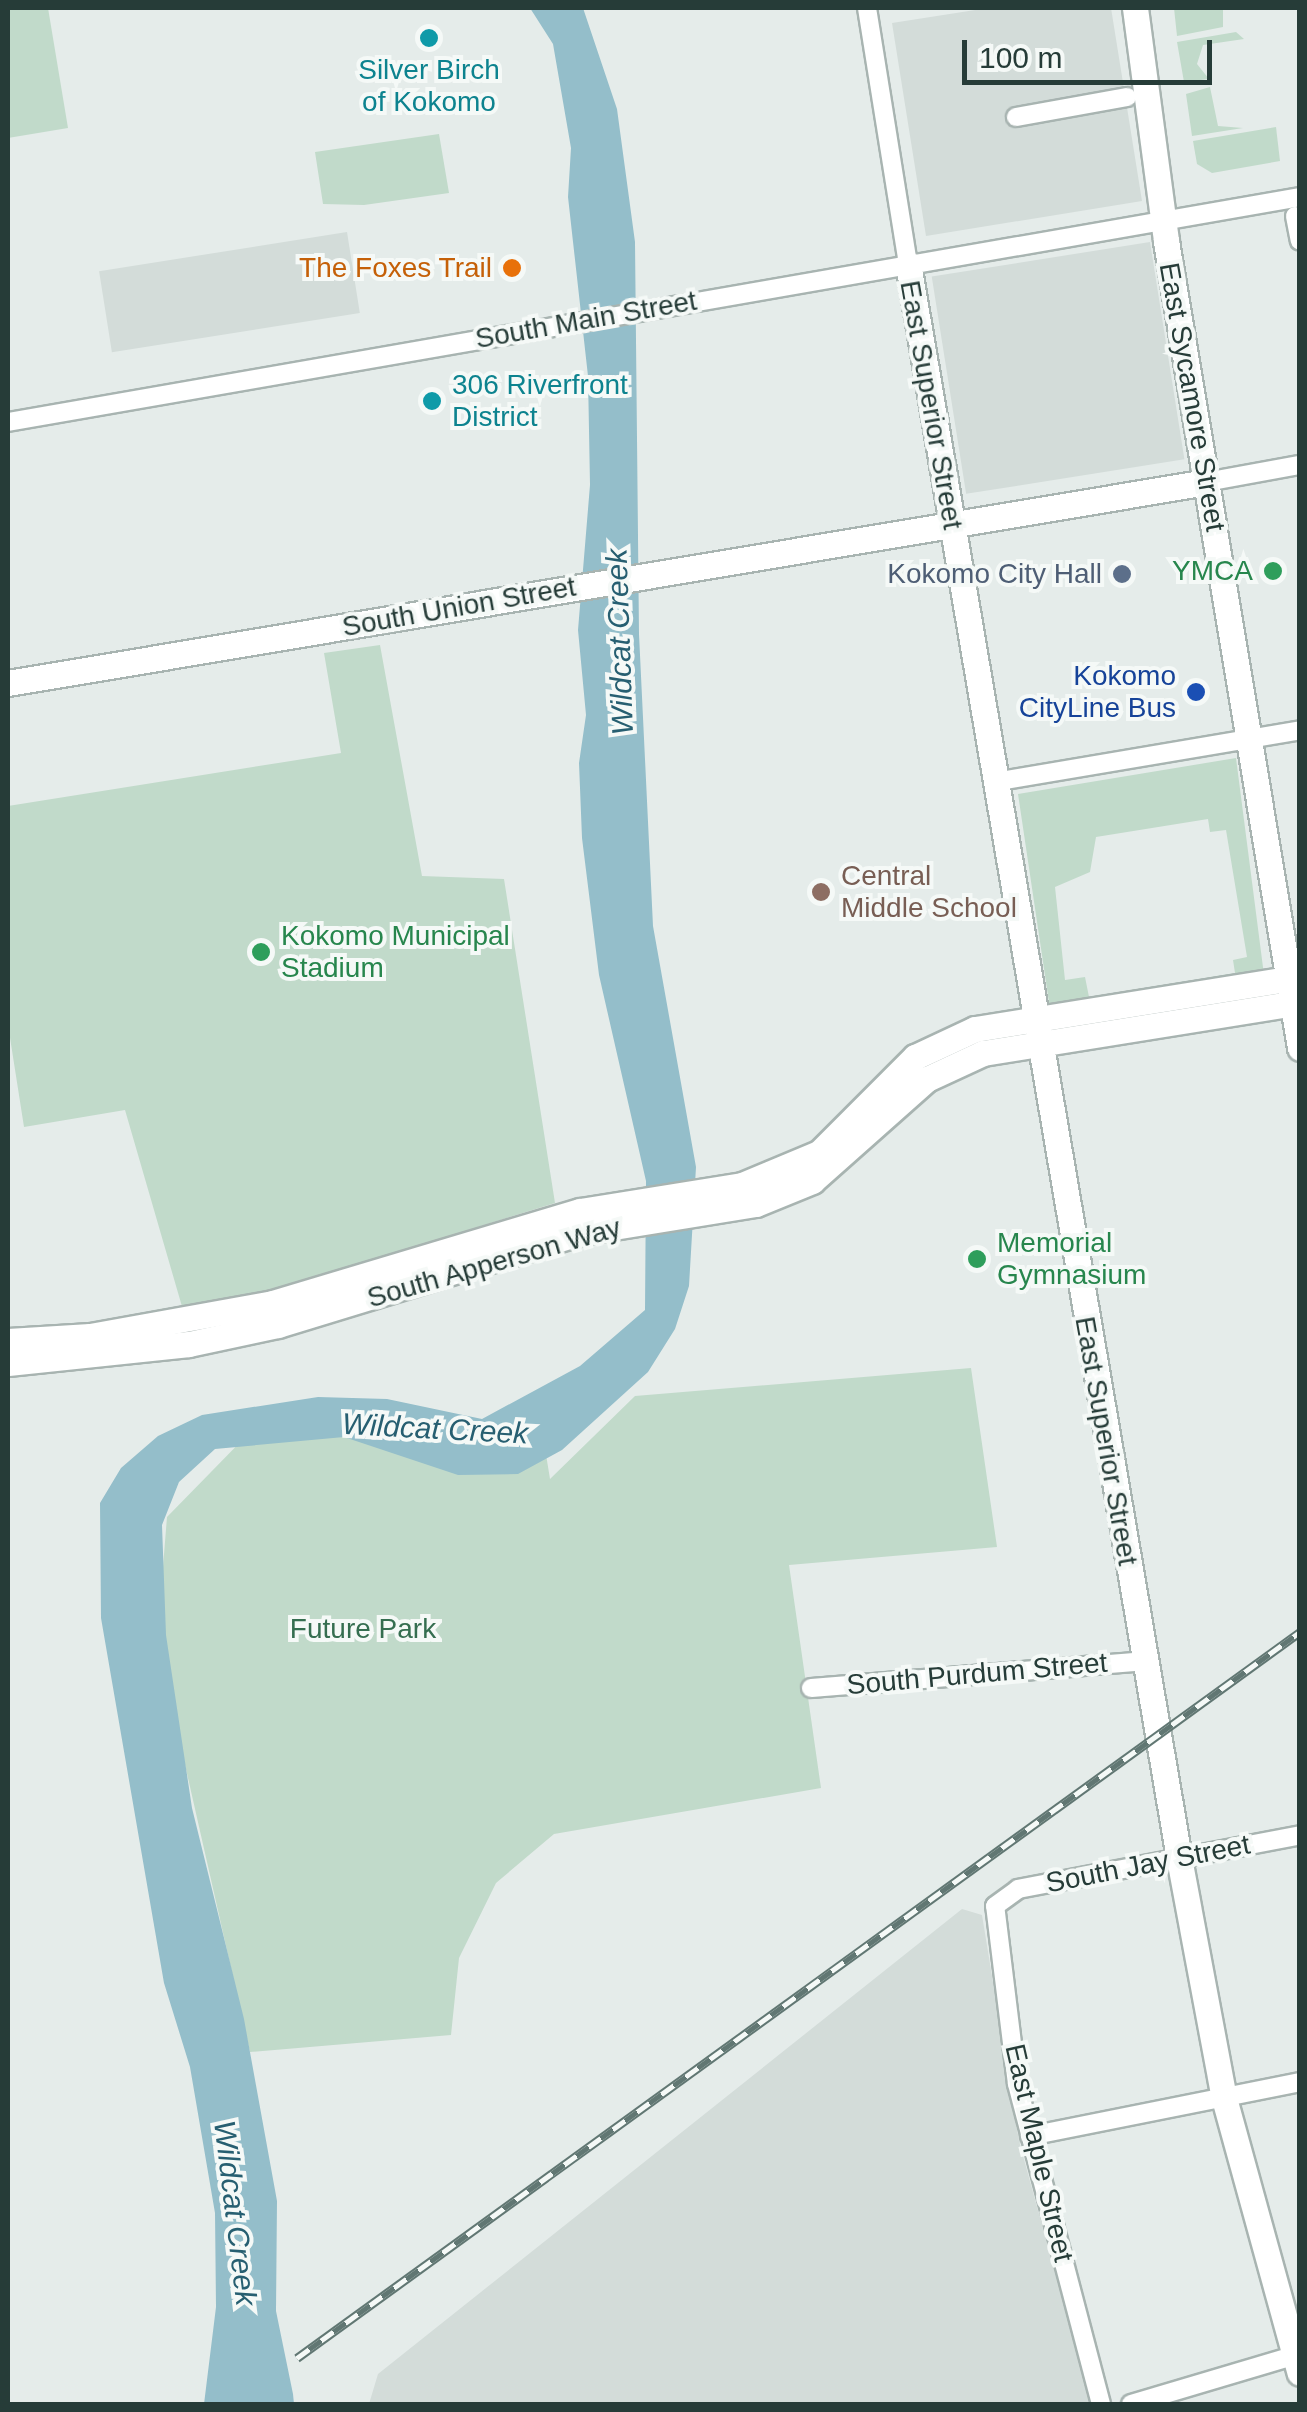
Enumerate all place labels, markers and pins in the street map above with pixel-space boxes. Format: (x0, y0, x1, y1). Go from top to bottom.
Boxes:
marker: Silver Birch of Kokomo (418, 27, 440, 49)
place label: Silver Birch of Kokomo (358, 53, 500, 119)
place label: The Foxes Trail (299, 251, 492, 285)
marker: The Foxes Trail (501, 257, 523, 279)
place label: 306 Riverfront District (452, 368, 628, 434)
marker: 306 Riverfront District (421, 390, 443, 412)
place label: YMCA (1172, 554, 1253, 588)
place label: Kokomo City Hall (887, 557, 1102, 591)
marker: YMCA (1262, 560, 1284, 582)
marker: Kokomo City Hall (1111, 563, 1133, 585)
place label: Kokomo CityLine Bus (1019, 659, 1176, 725)
marker: Kokomo CityLine Bus (1185, 681, 1207, 703)
place label: Central Middle School (841, 859, 1017, 925)
marker: Central Middle School (810, 881, 832, 903)
place label: Kokomo Municipal Stadium (281, 919, 510, 985)
marker: Kokomo Municipal Stadium (250, 941, 272, 963)
place label: Memorial Gymnasium (997, 1226, 1146, 1292)
marker: Memorial Gymnasium (966, 1248, 988, 1270)

